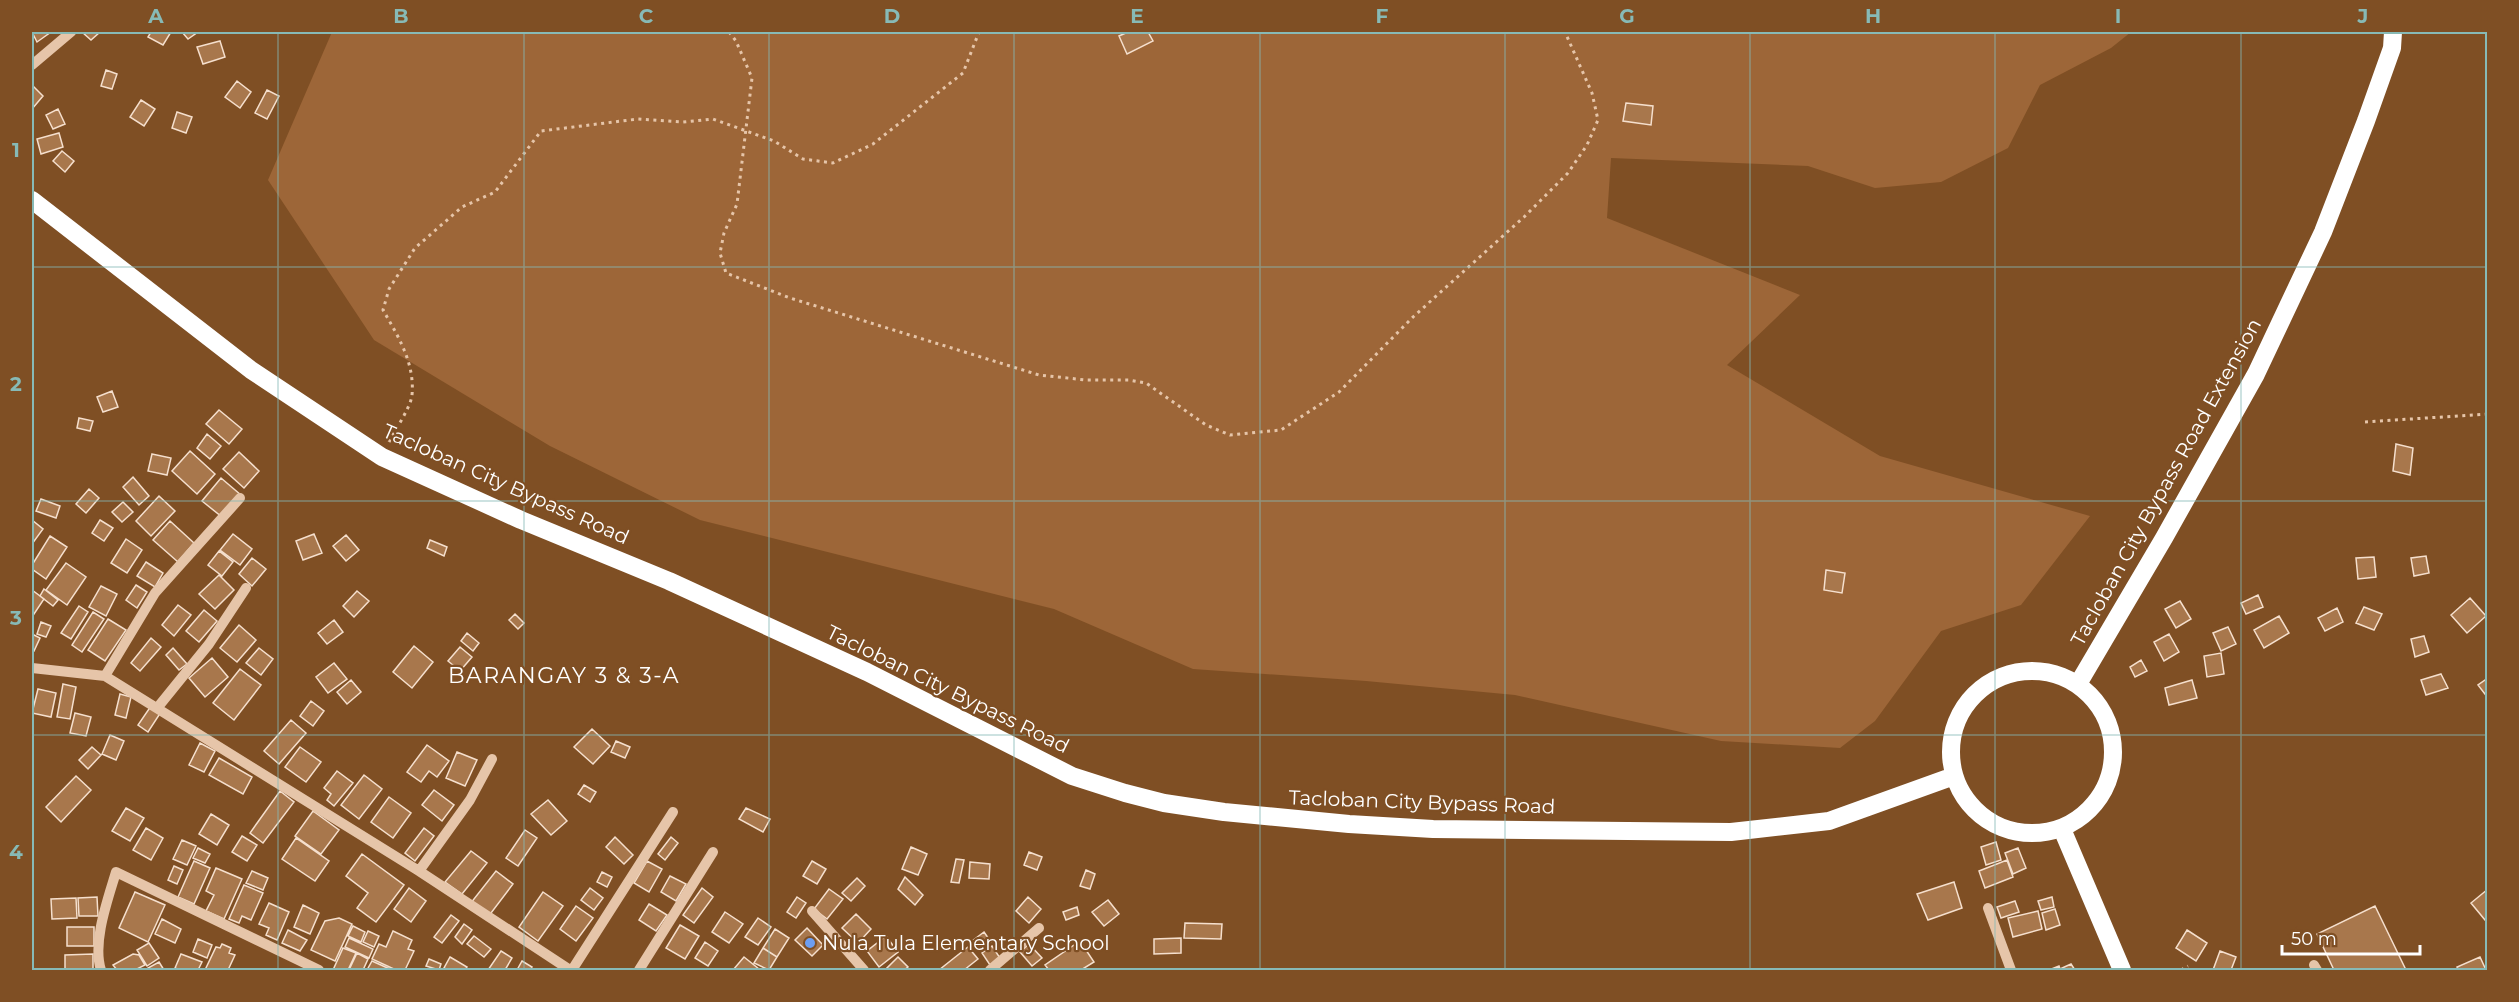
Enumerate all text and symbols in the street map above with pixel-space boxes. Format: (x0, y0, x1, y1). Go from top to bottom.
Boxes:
text: A (147, 4, 164, 28)
text: B (393, 4, 409, 28)
text: C (639, 4, 654, 28)
text: D (884, 4, 900, 28)
text: E (1130, 4, 1144, 28)
text: F (1376, 4, 1389, 28)
text: G (1619, 4, 1635, 28)
text: H (1865, 4, 1881, 28)
text: I (2115, 4, 2121, 28)
text: J (2357, 4, 2368, 28)
text: 1 (12, 138, 20, 162)
street label: Tacloban City Bypass Road Extension (2066, 314, 2266, 650)
text: 2 (10, 372, 22, 396)
street label: Tacloban City Bypass Road (379, 419, 633, 549)
text: 3 (9, 606, 22, 630)
street label: Tacloban City Bypass Road (823, 620, 1073, 758)
district label: BARANGAY 3 & 3-A (448, 662, 680, 689)
street label: Tacloban City Bypass Road (1288, 785, 1556, 819)
text: 4 (9, 840, 23, 864)
scale bar (2282, 918, 2420, 956)
text: 50 m (2291, 928, 2337, 950)
place label: Nula Tula Elementary School (822, 931, 1110, 955)
marker: Nula Tula Elementary School (803, 936, 817, 950)

